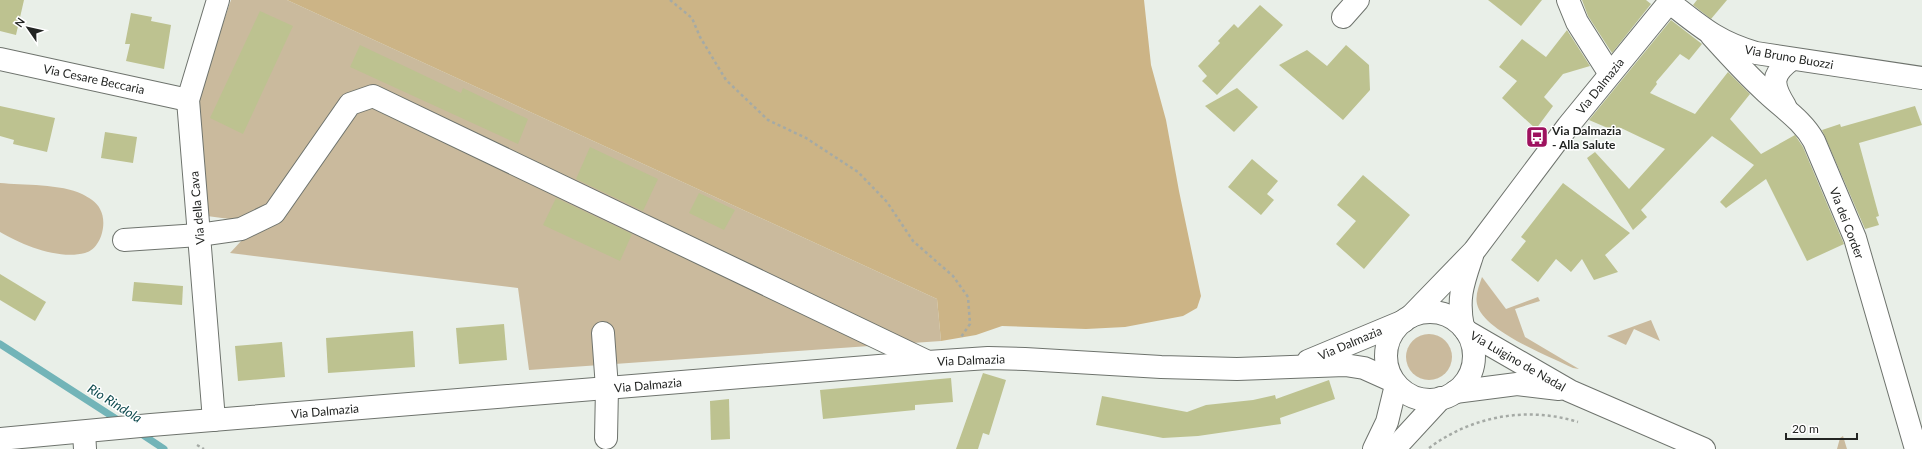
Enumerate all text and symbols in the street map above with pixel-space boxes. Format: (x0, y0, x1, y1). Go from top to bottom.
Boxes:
north arrow (8, 8, 48, 48)
text: N (12, 15, 27, 29)
street label: Via Bruno Buozzi (1743, 42, 1835, 72)
street label: Via Dalmazia (1573, 55, 1627, 117)
street label: Via Cesare Beccaria (42, 61, 146, 97)
place label: Via Dalmazia - Alla Salute (1551, 123, 1621, 152)
bus stop icon: Via Dalmazia - Alla Salute (1524, 124, 1550, 150)
street label: Via della Cava (186, 171, 208, 245)
street label: Via dei Corder (1827, 185, 1868, 261)
street label: Via Dalmazia (1316, 323, 1384, 363)
street label: Via Luigino de Nadal (1468, 328, 1568, 394)
street label: Via Dalmazia (937, 351, 1005, 369)
street label: Via Dalmazia (614, 375, 683, 395)
water label: Rio Rindola (85, 380, 145, 426)
street label: Via Dalmazia (291, 401, 360, 421)
scale bar (1786, 415, 1857, 441)
text: 20 m (1792, 421, 1819, 436)

